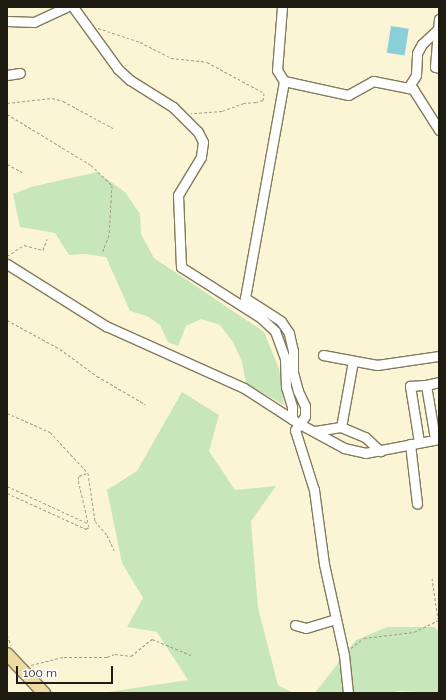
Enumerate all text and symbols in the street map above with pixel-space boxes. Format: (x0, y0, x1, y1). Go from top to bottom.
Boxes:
scale bar (18, 658, 115, 684)
text: 100 m (23, 666, 57, 680)

